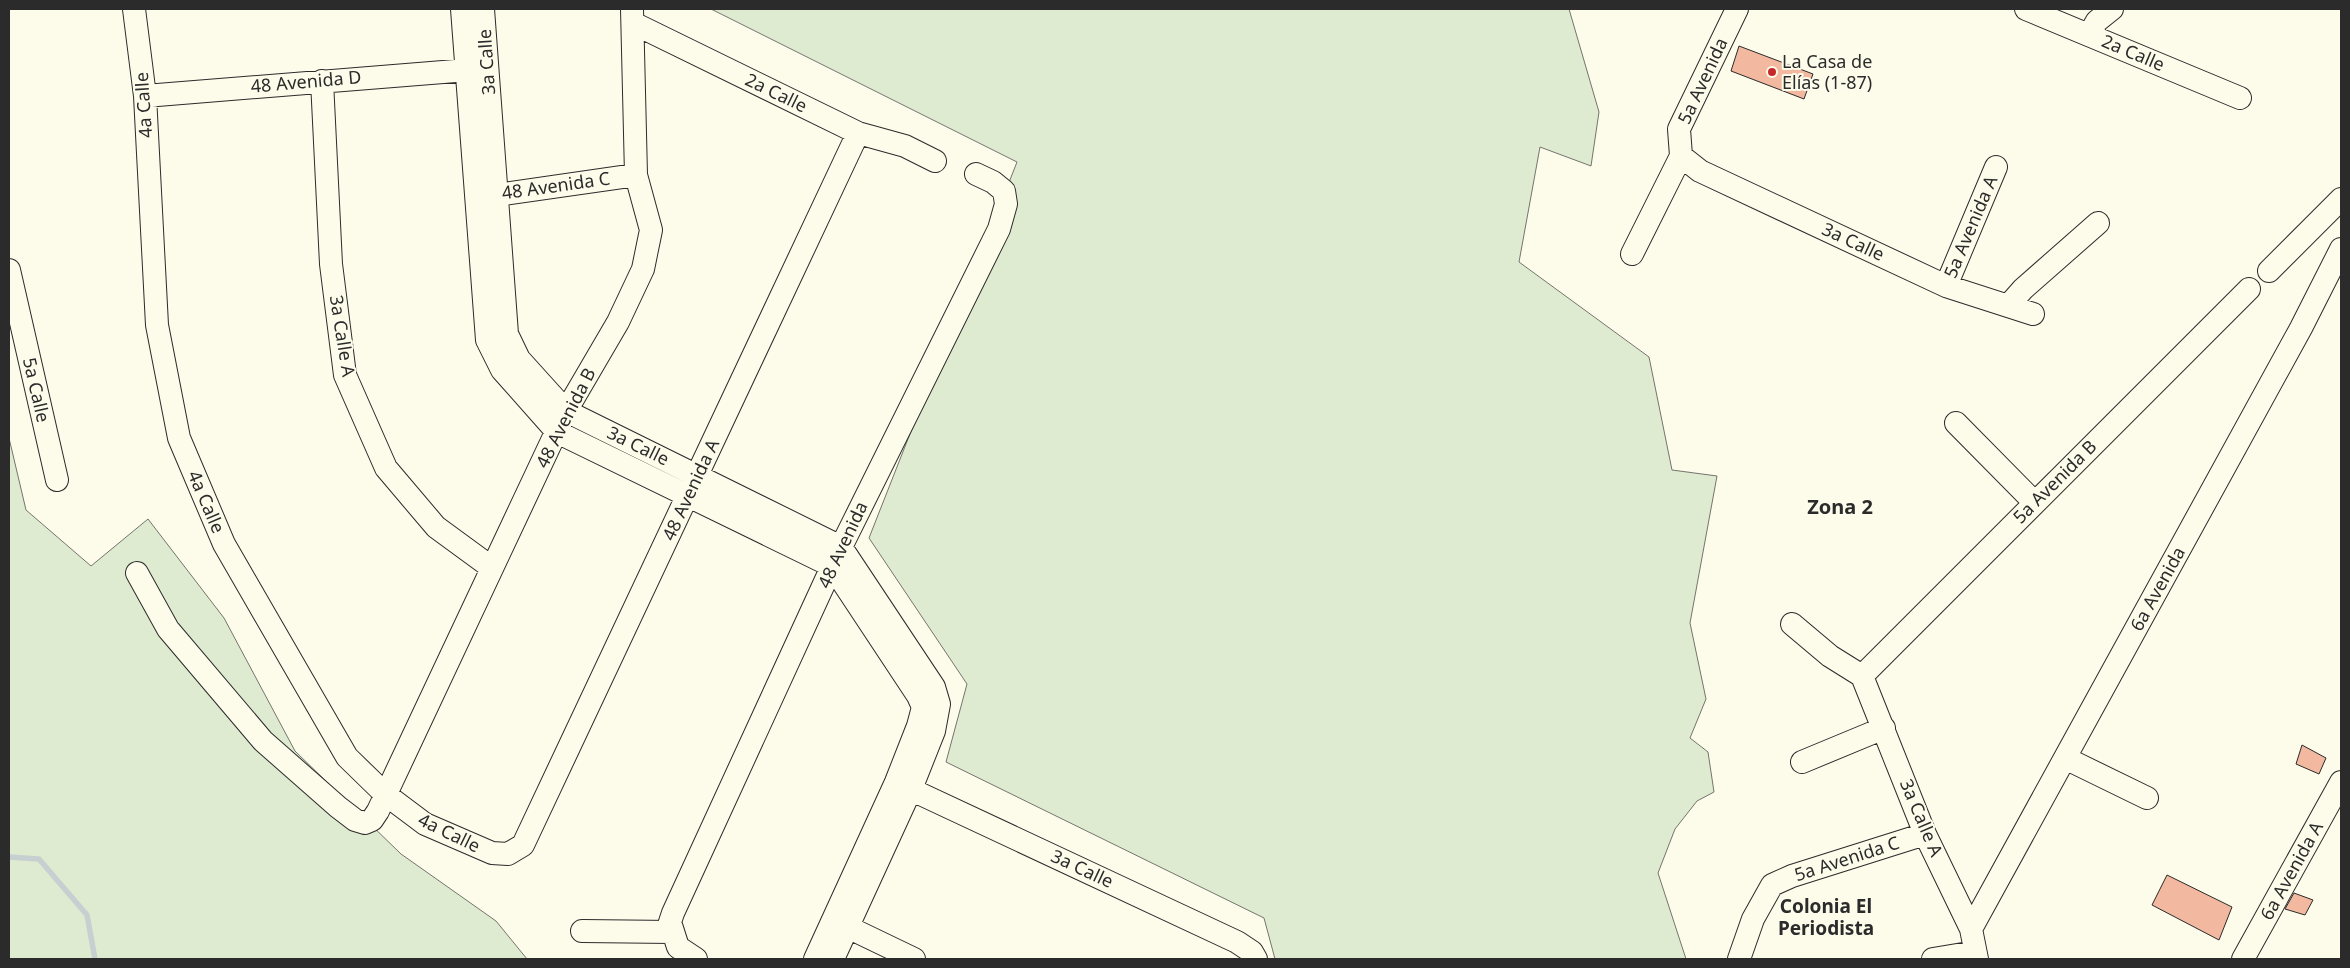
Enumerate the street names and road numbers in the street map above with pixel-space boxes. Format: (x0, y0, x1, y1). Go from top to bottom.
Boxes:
street label: 3a Calle (472, 28, 500, 96)
street label: 2a Calle (2098, 28, 2168, 76)
street label: 5a Avenida (1672, 33, 1733, 128)
street label: 48 Avenida D (250, 64, 362, 98)
street label: 2a Calle (742, 67, 811, 117)
street label: 4a Calle (129, 71, 157, 139)
street label: 48 Avenida C (500, 166, 612, 204)
street label: 5a Avenida A (1938, 171, 2003, 281)
street label: 3a Calle (1818, 216, 1888, 266)
street label: 3a Calle A (325, 293, 361, 379)
street label: 5a Calle (18, 355, 56, 425)
street label: 48 Avenida B (530, 363, 601, 472)
street label: 3a Calle (604, 420, 673, 470)
street label: 5a Avenida B (2007, 434, 2101, 528)
street label: 48 Avenida A (656, 435, 724, 544)
street label: 4a Calle (183, 467, 231, 537)
street label: 48 Avenida (812, 497, 873, 592)
street label: 6a Avenida (2124, 542, 2190, 635)
street label: 3a Calle A (1895, 775, 1949, 861)
street label: 4a Calle (415, 807, 484, 857)
street label: 6a Avenida A (2254, 817, 2328, 924)
street label: 5a Avenida C (1791, 830, 1902, 886)
street label: 3a Calle (1047, 843, 1117, 893)

